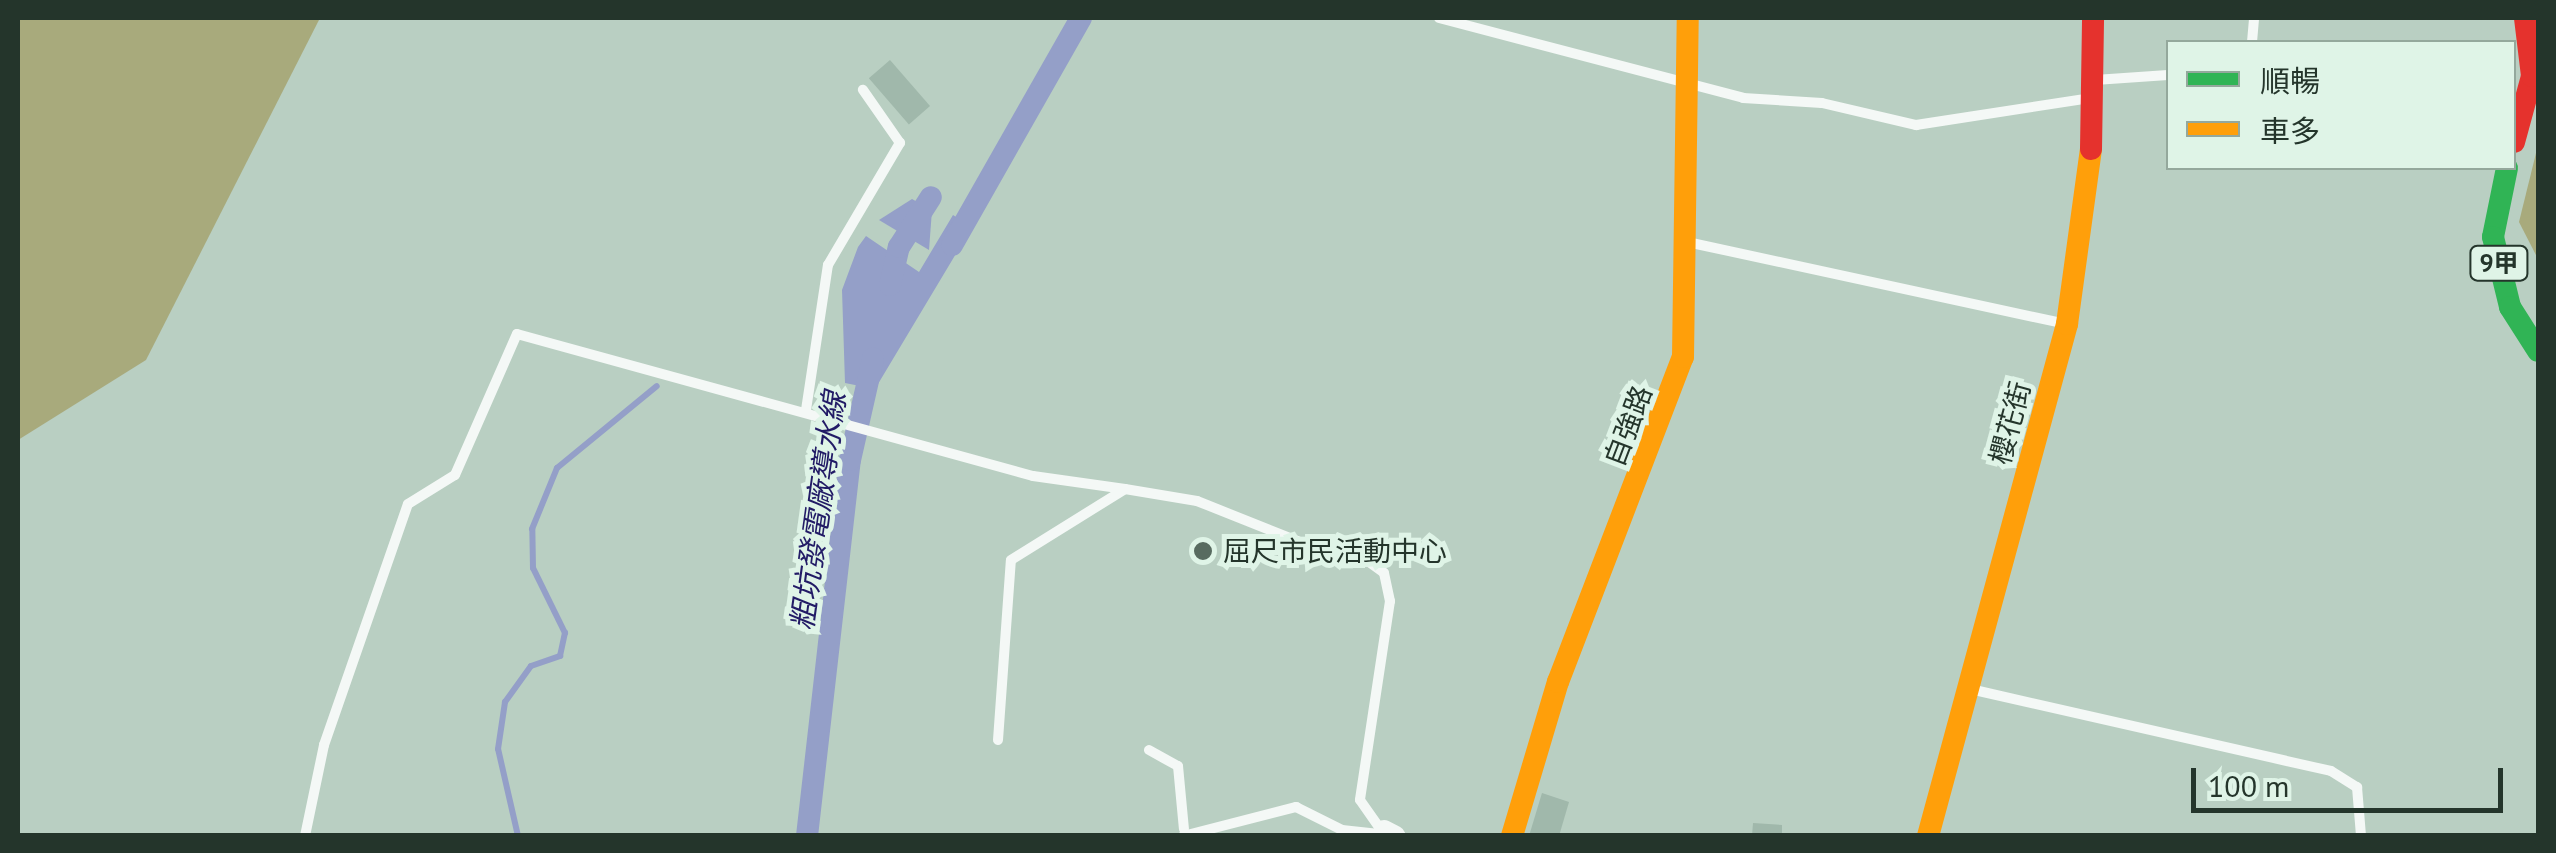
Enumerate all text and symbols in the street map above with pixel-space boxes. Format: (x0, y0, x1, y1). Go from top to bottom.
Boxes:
legend (2166, 40, 2516, 170)
text: 順暢 (2260, 61, 2320, 100)
text: 車多 (2260, 111, 2320, 150)
road number: 9甲 (2469, 243, 2529, 283)
street label: 櫻花街 (1983, 378, 2037, 468)
street label: 自強路 (1597, 381, 1659, 471)
water label: 粗坑發電廠導水線 (783, 390, 853, 632)
place label: 屈尺市民活動中心 (1223, 534, 1447, 568)
marker: 屈尺市民活動中心 (1192, 540, 1214, 562)
scale bar (2196, 748, 2508, 810)
text: 100 m (2208, 766, 2289, 805)

